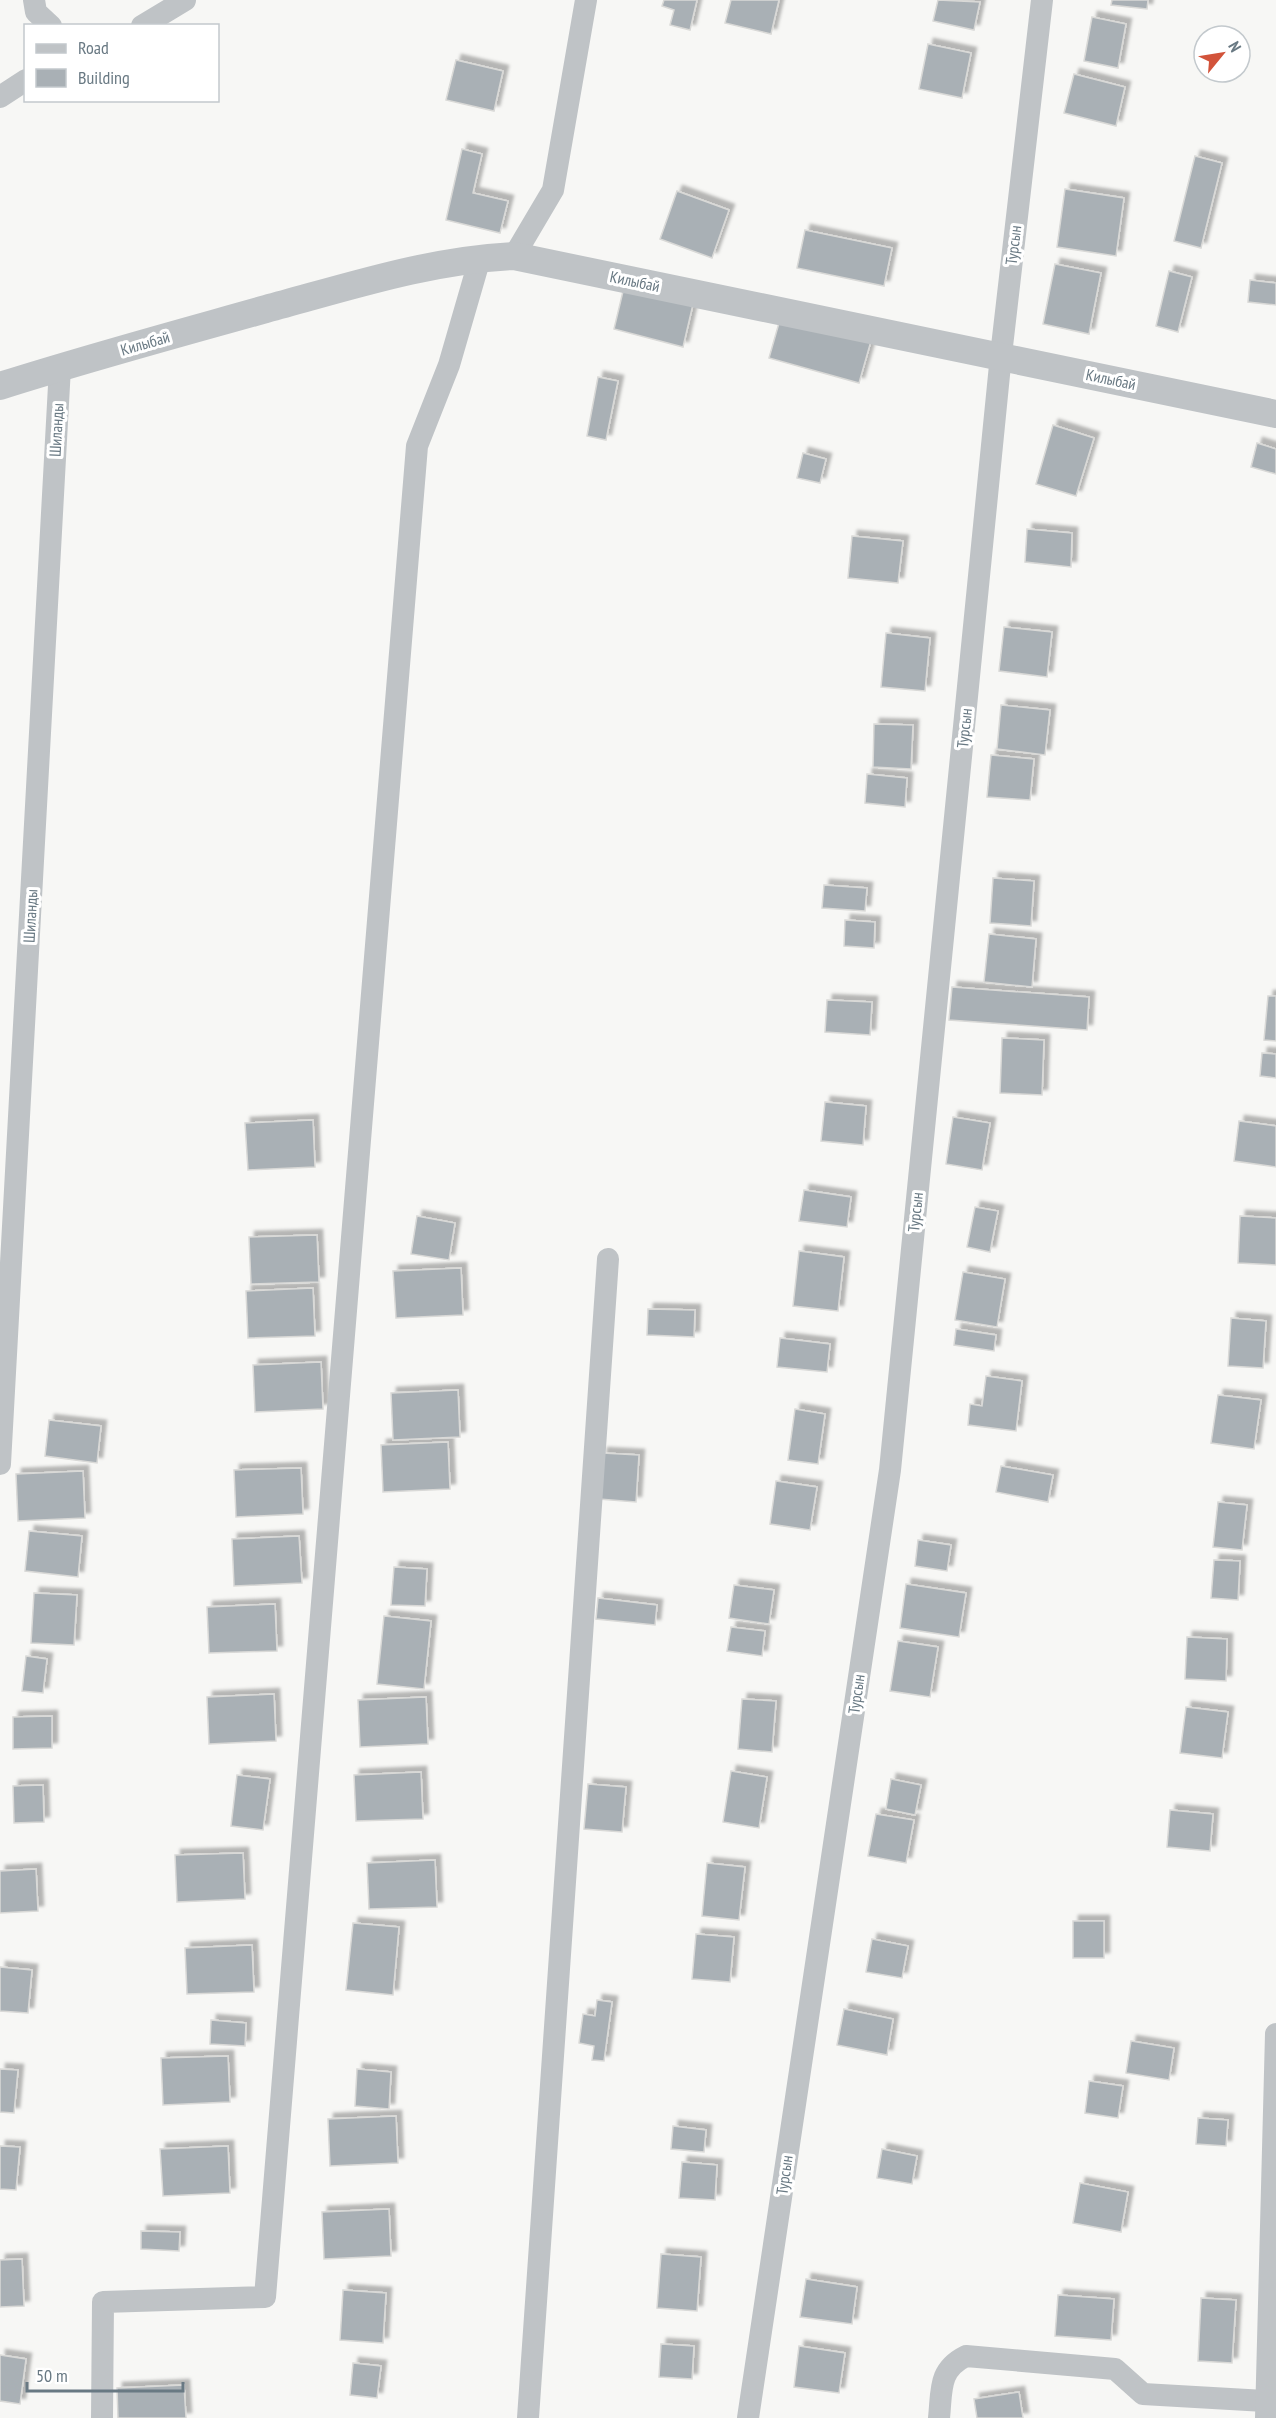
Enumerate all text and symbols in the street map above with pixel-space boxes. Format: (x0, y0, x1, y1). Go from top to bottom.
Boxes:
legend (24, 24, 219, 102)
north arrow (1192, 24, 1252, 84)
text: Road (78, 36, 109, 59)
text: N (1224, 38, 1246, 55)
text: Building (78, 66, 130, 89)
street label: Турсын (1001, 224, 1025, 266)
street label: Килыбай (608, 266, 662, 296)
street label: Килыбай (118, 326, 172, 360)
street label: Килыбай (1084, 364, 1138, 394)
street label: Шиланды (45, 403, 67, 457)
street label: Турсын (952, 707, 976, 749)
street label: Шиланды (19, 889, 41, 943)
street label: Турсын (903, 1191, 927, 1233)
street label: Турсын (843, 1673, 869, 1715)
street label: Турсын (771, 2154, 797, 2196)
scale bar (27, 2355, 183, 2393)
text: 50 m (36, 2364, 68, 2387)

